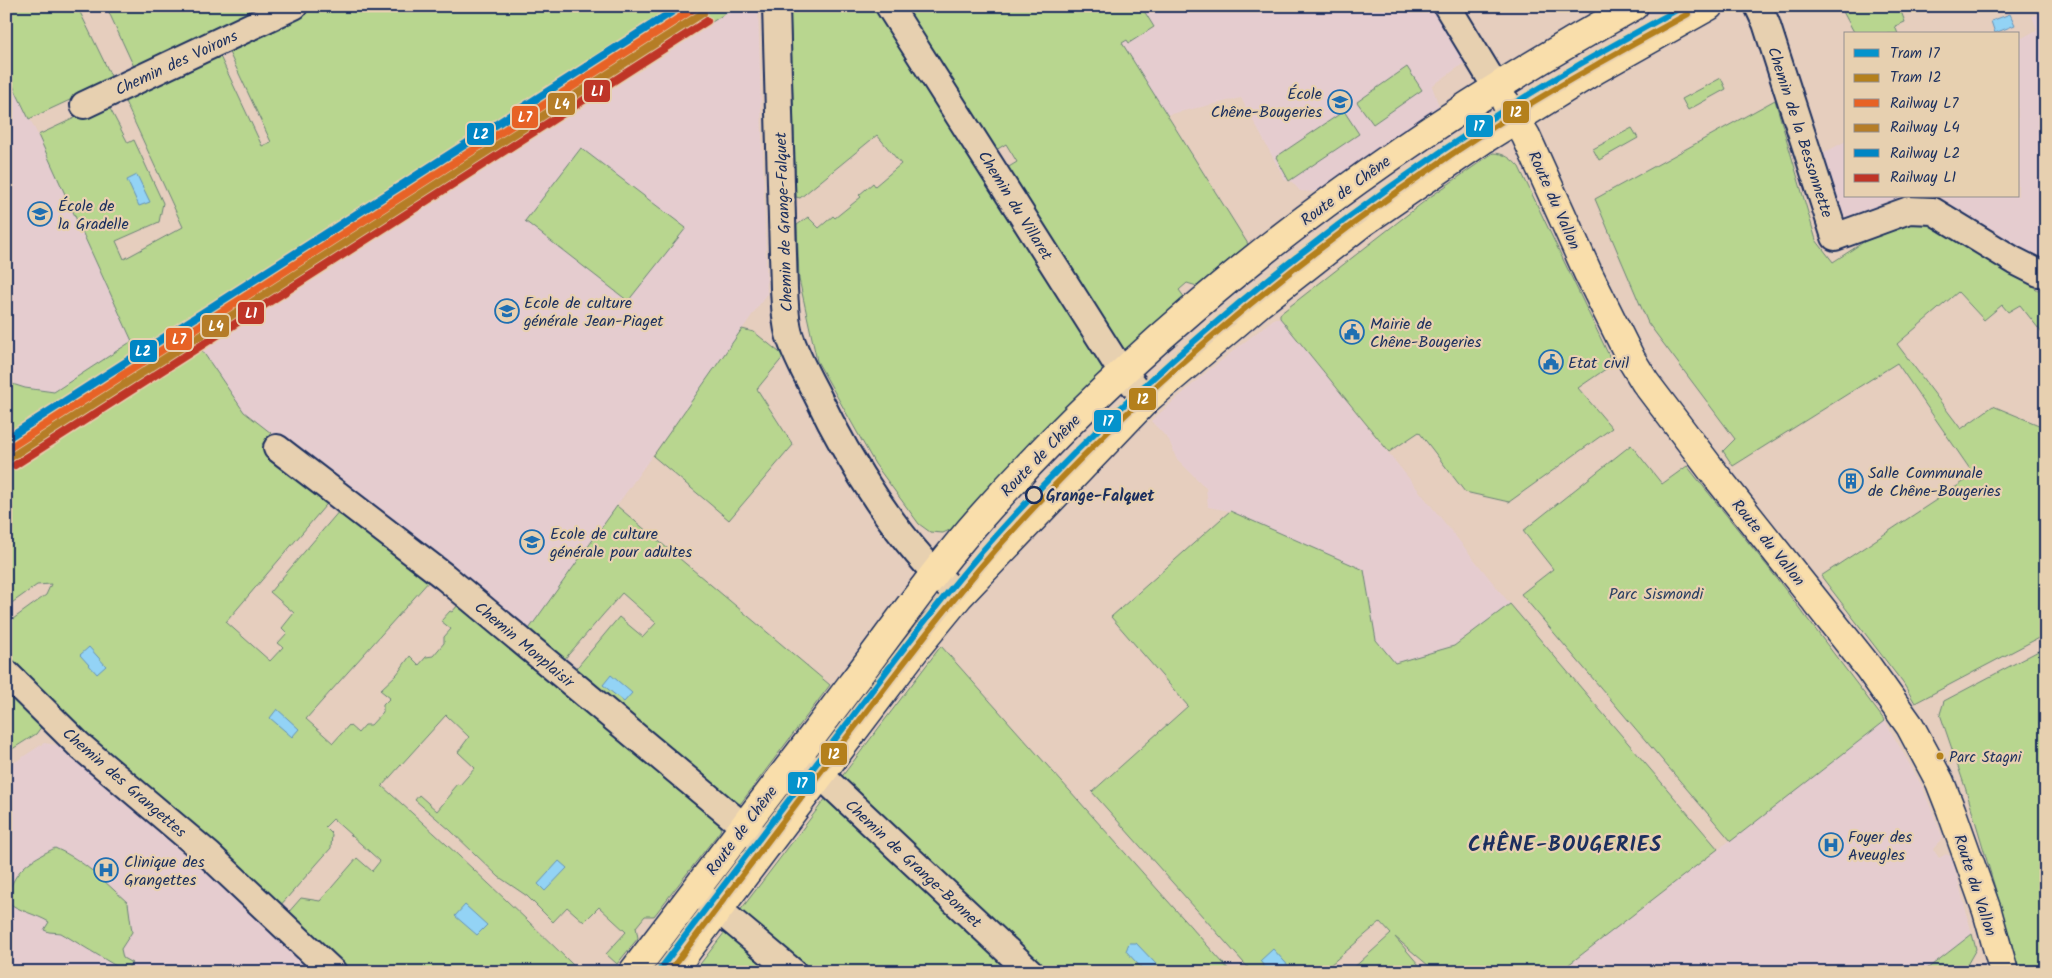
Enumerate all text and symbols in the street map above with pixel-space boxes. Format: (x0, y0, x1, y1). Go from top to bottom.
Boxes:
street label: Chemin des Voirons (111, 24, 242, 103)
legend (1844, 32, 2020, 198)
text: Tram 17 (1890, 42, 1941, 66)
street label: Chemin de la Bessonnette (1760, 44, 1839, 221)
text: Tram 12 (1890, 66, 1941, 90)
line badge: L1 (583, 79, 611, 103)
text: L1 (591, 81, 604, 103)
place label: École Chêne-Bougeries (1211, 82, 1322, 125)
school or university icon: École Chêne-Bougeries (1327, 89, 1353, 115)
line badge: L4 (547, 92, 576, 116)
text: Railway L7 (1890, 92, 1959, 116)
text: L4 (554, 94, 570, 116)
line badge: 12 (1502, 100, 1530, 124)
text: 12 (1510, 102, 1522, 124)
line badge: L7 (511, 105, 539, 129)
text: L7 (518, 107, 533, 129)
line badge: 17 (1465, 114, 1494, 138)
text: 17 (1474, 116, 1485, 138)
text: Railway L4 (1890, 116, 1960, 140)
line badge: L2 (466, 122, 495, 146)
text: L2 (473, 124, 489, 146)
street label: Chemin de Grange-Falquet (769, 131, 800, 312)
text: Railway L2 (1890, 142, 1960, 166)
street label: Chemin du Villaret (971, 146, 1059, 266)
street label: Route du Vallon (1521, 147, 1587, 254)
street label: Route de Chêne (1295, 150, 1396, 233)
text: Railway L1 (1890, 166, 1956, 190)
place label: École de la Gradelle (58, 194, 129, 237)
school or university icon: École de la Gradelle (27, 201, 53, 227)
place label: Ecole de culture générale Jean-Piaget (523, 291, 664, 334)
school or university icon: Ecole de culture générale Jean-Piaget (494, 298, 520, 324)
line badge: L1 (237, 301, 265, 325)
text: L1 (245, 303, 258, 325)
place label: Mairie de Chêne-Bougeries (1370, 312, 1481, 355)
line badge: L4 (201, 314, 230, 338)
text: L4 (208, 316, 224, 338)
public building icon: Mairie de Chêne-Bougeries (1339, 319, 1365, 345)
line badge: L7 (165, 327, 193, 351)
text: L7 (172, 329, 187, 351)
line badge: L2 (129, 339, 158, 363)
text: L2 (135, 341, 151, 363)
public building icon: Etat civil (1538, 349, 1564, 375)
place label: Etat civil (1568, 351, 1629, 376)
line badge: 12 (1128, 387, 1157, 411)
text: 12 (1137, 389, 1149, 411)
street label: Route de Chêne (995, 409, 1087, 503)
line badge: 17 (1093, 409, 1122, 433)
text: 17 (1103, 411, 1114, 433)
place label: Salle Communale de Chêne-Bougeries (1868, 461, 2001, 504)
building icon: Salle Communale de Chêne-Bougeries (1838, 468, 1864, 494)
place label: Grange-Falquet (1046, 484, 1155, 509)
marker: Grange-Falquet (1025, 486, 1043, 504)
street label: Route du Vallon (1725, 494, 1811, 592)
place label: Ecole de culture générale pour adultes (549, 522, 692, 565)
school or university icon: Ecole de culture générale pour adultes (519, 529, 545, 555)
park label: Parc Sismondi (1609, 582, 1704, 607)
street label: Chemin Monplaisir (468, 596, 581, 696)
street label: Chemin des Grangettes (56, 722, 192, 844)
line badge: 12 (820, 742, 848, 766)
text: 12 (828, 744, 840, 766)
place label: Parc Stagni (1949, 746, 2023, 770)
marker: Parc Stagni (1935, 751, 1945, 761)
line badge: 17 (787, 771, 816, 795)
text: 17 (797, 773, 808, 795)
street label: Route de Chêne (700, 781, 784, 881)
street label: Chemin de Grange-Bonnet (839, 794, 988, 935)
place label: Foyer des Aveugles (1848, 825, 1912, 868)
district label: CHÊNE-BOUGERIES (1468, 829, 1662, 862)
street label: Route du Vallon (1946, 831, 2003, 940)
hospital icon: Foyer des Aveugles (1818, 832, 1844, 858)
place label: Clinique des Grangettes (124, 850, 205, 893)
hospital icon: Clinique des Grangettes (93, 857, 119, 883)

